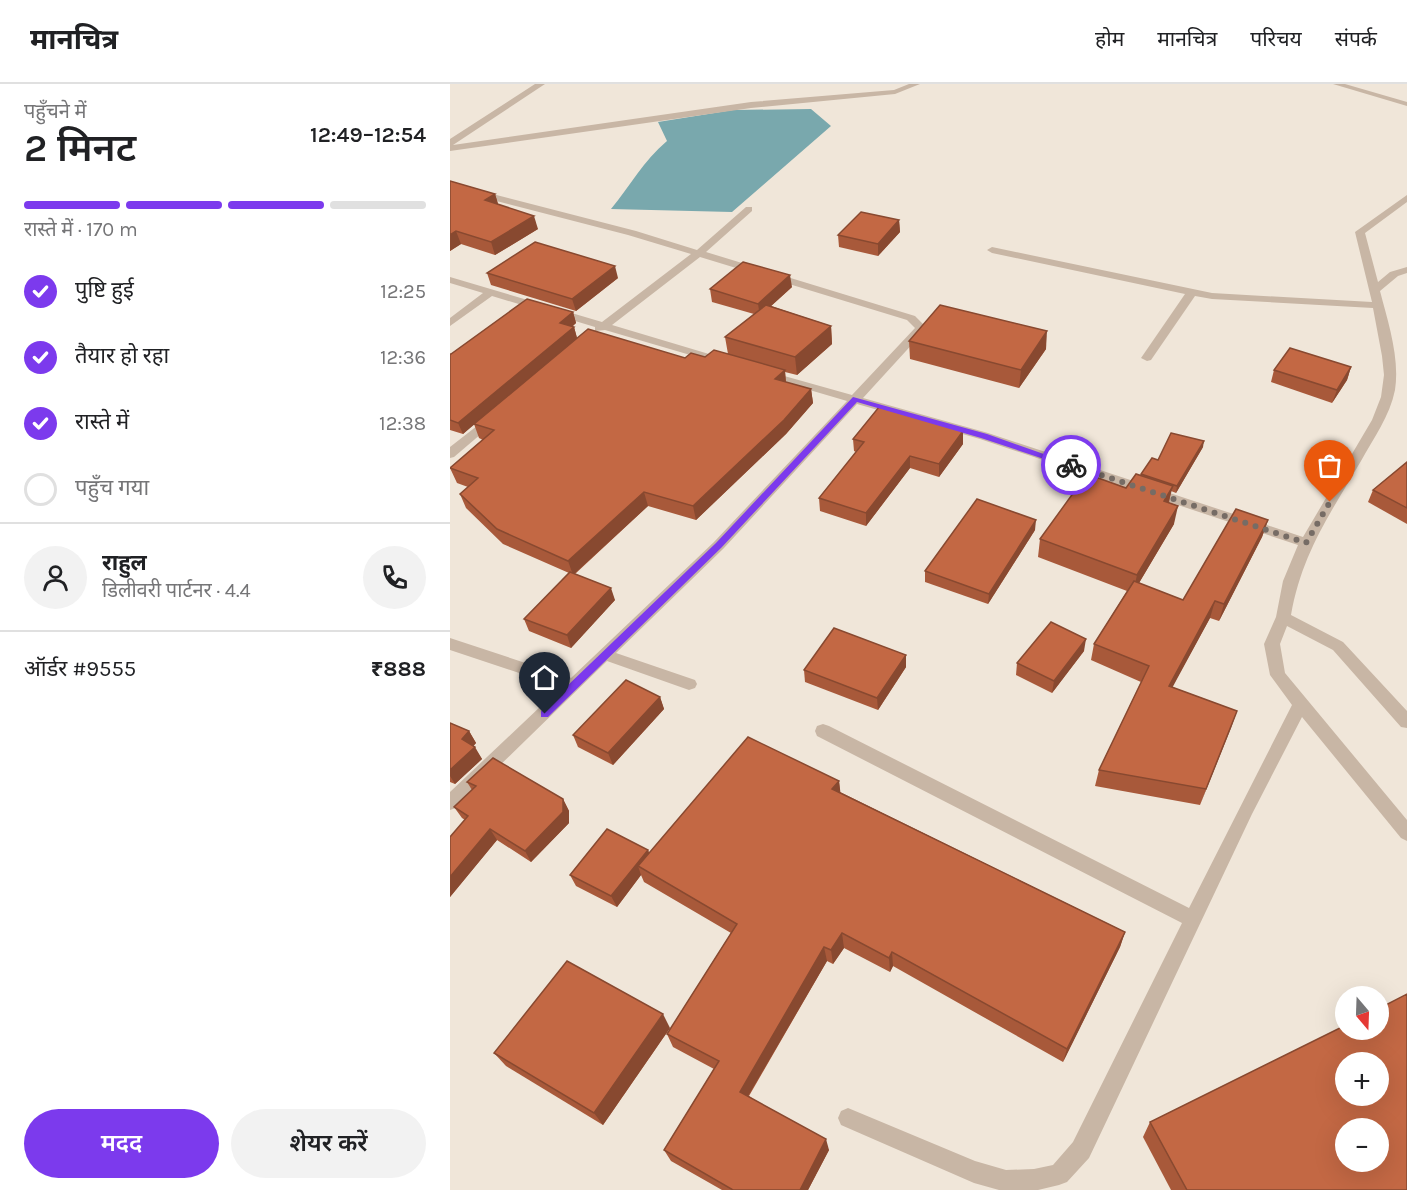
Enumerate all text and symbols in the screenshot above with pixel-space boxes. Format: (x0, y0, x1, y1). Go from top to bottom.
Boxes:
text: मानचित्र (30, 23, 118, 56)
text: होम (1095, 27, 1124, 51)
text: मानचित्र (1157, 27, 1217, 51)
text: परिचय (1250, 27, 1302, 51)
text: संपर्क (1335, 27, 1377, 51)
text: पहुँचने में (24, 100, 87, 123)
text: 12:49–12:54 (310, 122, 426, 148)
text: 2 मिनट (24, 125, 136, 171)
text: रास्ते में · 170 m (24, 218, 138, 241)
icon: check (24, 275, 57, 308)
text: पुष्टि हुई (75, 277, 134, 303)
text: 12:25 (380, 280, 426, 303)
icon: check (24, 341, 57, 374)
text: तैयार हो रहा (75, 343, 169, 369)
text: 12:36 (380, 346, 426, 369)
icon: check (24, 407, 57, 440)
text: रास्ते में (75, 409, 129, 435)
text: 12:38 (379, 412, 426, 435)
courier (1041, 435, 1101, 495)
pin (1304, 440, 1355, 502)
icon: bike (1055, 449, 1088, 482)
icon: bag (1313, 449, 1346, 482)
text: पहुँच गया (75, 475, 149, 501)
button: person (24, 546, 87, 609)
button: phone (363, 546, 426, 609)
text: राहुल (102, 550, 147, 576)
text: डिलीवरी पार्टनर · 4.4 (102, 579, 251, 602)
pin (519, 652, 570, 714)
text: ऑर्डर #9555 (24, 656, 136, 682)
text: ₹888 (371, 656, 426, 682)
icon: home (528, 661, 561, 694)
north arrow (1335, 986, 1389, 1040)
map controls (1335, 986, 1389, 1172)
button: + (1335, 1052, 1389, 1106)
button: मदद (24, 1109, 219, 1178)
button: शेयर करें (231, 1109, 426, 1178)
button: − (1335, 1118, 1389, 1172)

